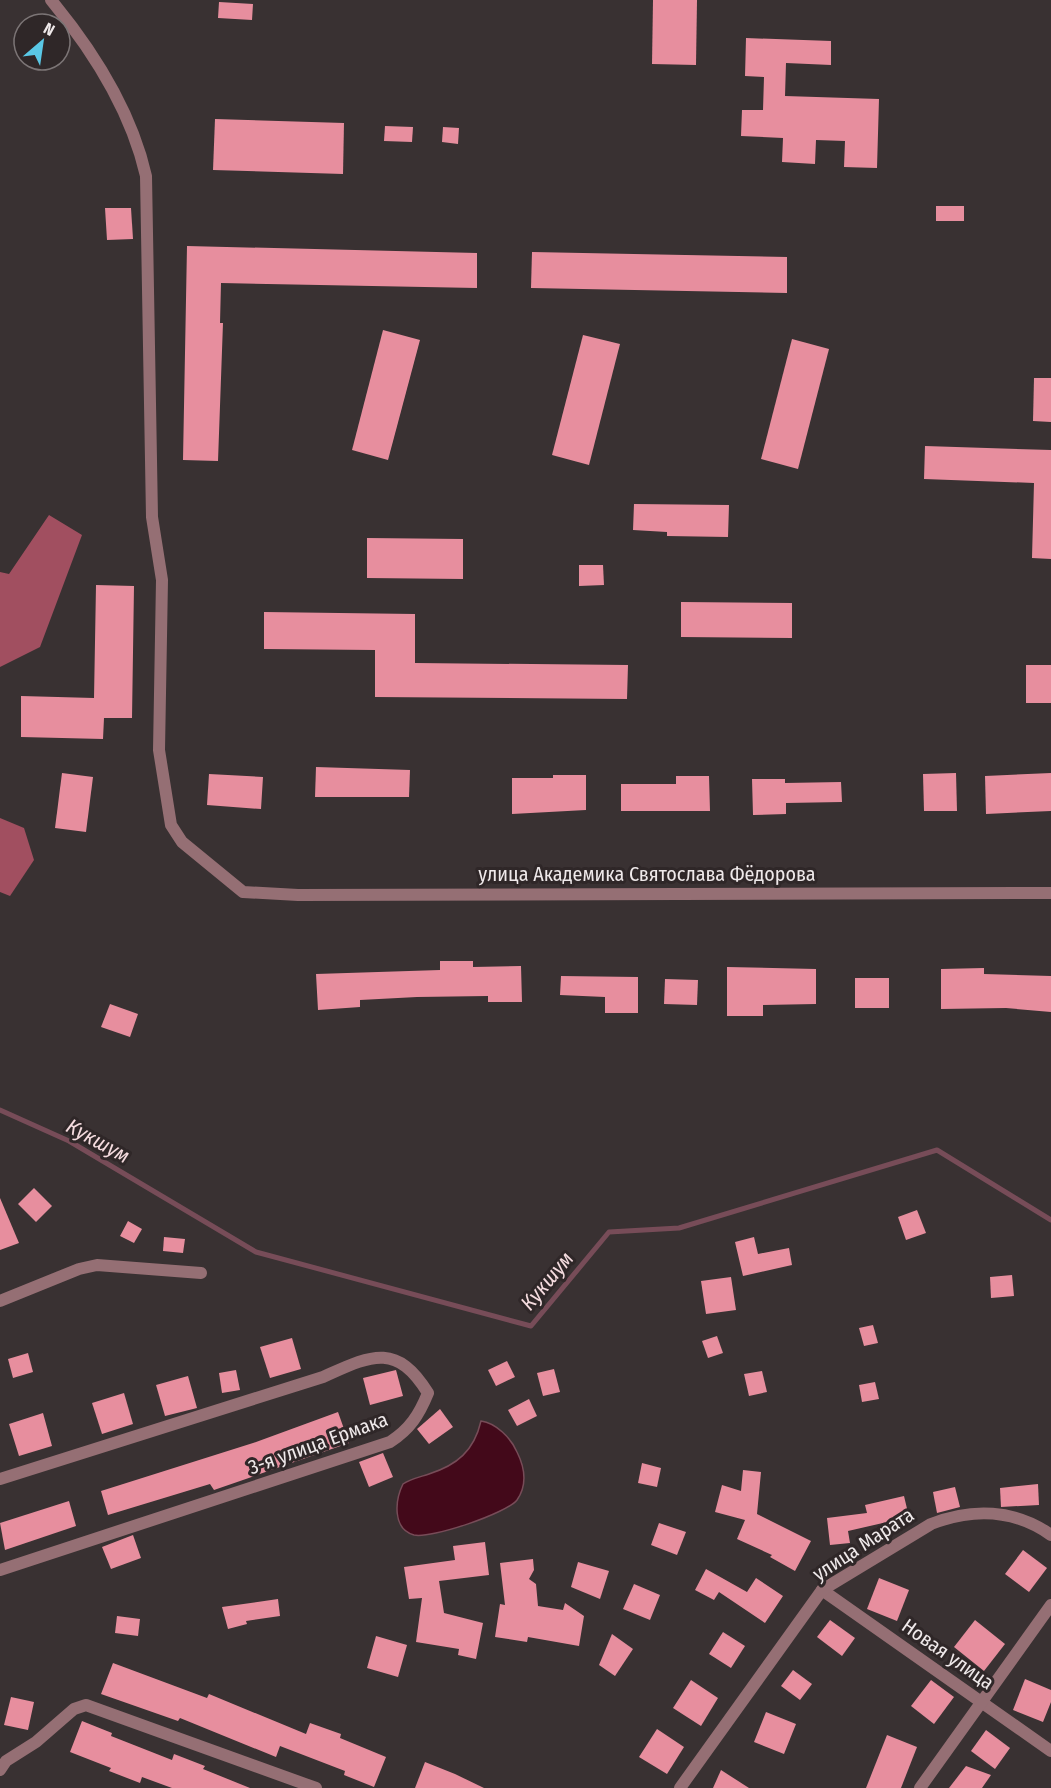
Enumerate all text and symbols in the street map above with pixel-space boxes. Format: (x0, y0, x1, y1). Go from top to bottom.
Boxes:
north arrow (12, 12, 72, 72)
text: N (40, 19, 58, 40)
street label: улица Академика Святослава Фёдорова (478, 862, 816, 886)
water label: Кукшум (62, 1113, 134, 1169)
water label: Кукшум (515, 1246, 579, 1316)
street label: 3-я улица Ермака (245, 1407, 391, 1479)
street label: улица Марата (808, 1502, 918, 1586)
street label: Новая улица (897, 1613, 999, 1695)

